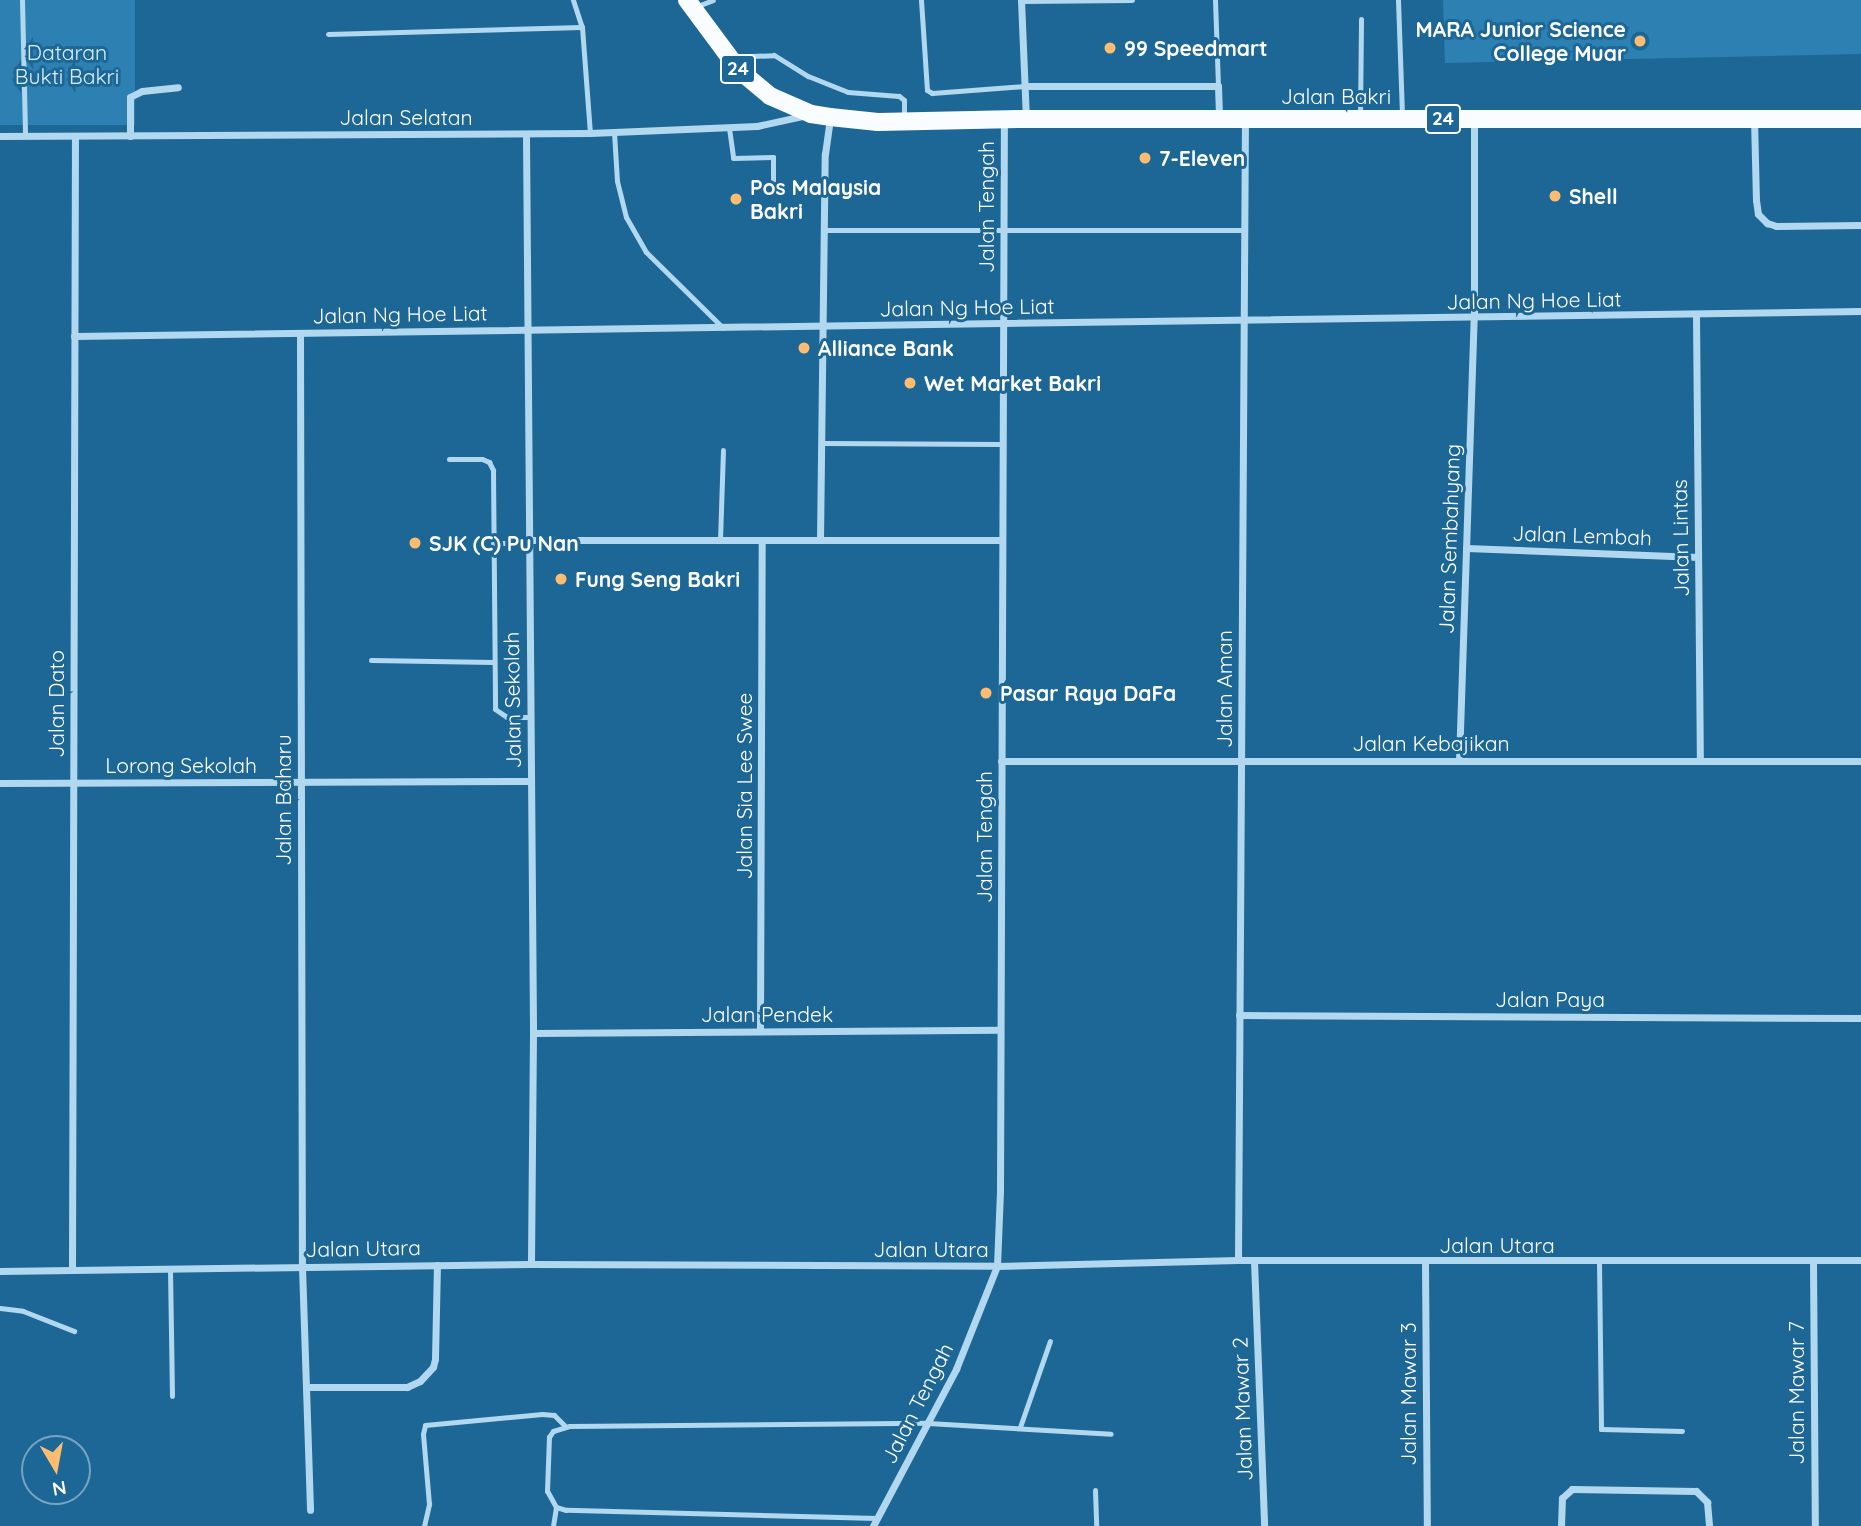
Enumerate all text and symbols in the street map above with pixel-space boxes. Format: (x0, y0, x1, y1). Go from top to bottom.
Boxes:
place label: MARA Junior Science College Muar (1416, 16, 1626, 66)
marker: MARA Junior Science College Muar (1632, 33, 1648, 49)
place label: 99 Speedmart (1124, 35, 1268, 61)
park label: Dataran Bukti Bakri (15, 39, 119, 89)
marker: 99 Speedmart (1102, 40, 1118, 56)
road number: 24 (719, 54, 757, 85)
street label: Jalan Bakri (1281, 83, 1391, 109)
street label: Jalan Selatan (339, 104, 473, 130)
road number: 24 (1424, 104, 1462, 134)
street label: Jalan Tengah (973, 141, 999, 273)
place label: 7-Eleven (1159, 145, 1245, 171)
marker: 7-Eleven (1137, 150, 1153, 166)
place label: Pos Malaysia Bakri (750, 174, 881, 224)
place label: Shell (1569, 183, 1618, 209)
marker: Shell (1547, 188, 1563, 204)
marker: Pos Malaysia Bakri (728, 191, 744, 207)
street label: Jalan Ng Hoe Liat (1446, 286, 1622, 314)
street label: Jalan Ng Hoe Liat (879, 293, 1055, 321)
street label: Jalan Ng Hoe Liat (312, 300, 488, 328)
place label: Alliance Bank (818, 335, 954, 361)
marker: Alliance Bank (796, 340, 812, 356)
place label: Wet Market Bakri (924, 370, 1101, 396)
marker: Wet Market Bakri (902, 375, 918, 391)
street label: Jalan Sembahyang (1433, 444, 1465, 634)
street label: Jalan Lintas (1666, 479, 1694, 597)
street label: Jalan Lembah (1512, 520, 1652, 550)
place label: SJK (C) Pu Nan (429, 530, 579, 556)
marker: SJK (C) Pu Nan (407, 535, 423, 551)
place label: Fung Seng Bakri (575, 566, 740, 592)
marker: Fung Seng Bakri (553, 571, 569, 587)
street label: Jalan Aman (1211, 630, 1237, 748)
street label: Jalan Sekolah (498, 631, 526, 769)
street label: Jalan Dato (43, 650, 69, 758)
place label: Pasar Raya DaFa (1000, 680, 1176, 706)
marker: Pasar Raya DaFa (978, 685, 994, 701)
street label: Jalan Sia Lee Swee (731, 693, 757, 879)
street label: Jalan Kebajikan (1352, 730, 1510, 756)
street label: Jalan Baharu (270, 734, 296, 866)
street label: Lorong Sekolah (105, 752, 257, 778)
street label: Jalan Tengah (971, 771, 997, 903)
street label: Jalan Paya (1495, 986, 1605, 1012)
street label: Jalan Pendek (701, 1001, 833, 1027)
street label: Jalan Utara (1439, 1232, 1555, 1258)
street label: Jalan Utara (305, 1234, 421, 1262)
street label: Jalan Utara (873, 1236, 989, 1262)
street label: Jalan Mawar 7 (1783, 1321, 1809, 1465)
street label: Jalan Mawar 3 (1395, 1322, 1421, 1466)
street label: Jalan Mawar 2 (1227, 1337, 1257, 1481)
street label: Jalan Tengah (876, 1338, 958, 1468)
north arrow (21, 1435, 91, 1505)
text: N (50, 1476, 68, 1502)

